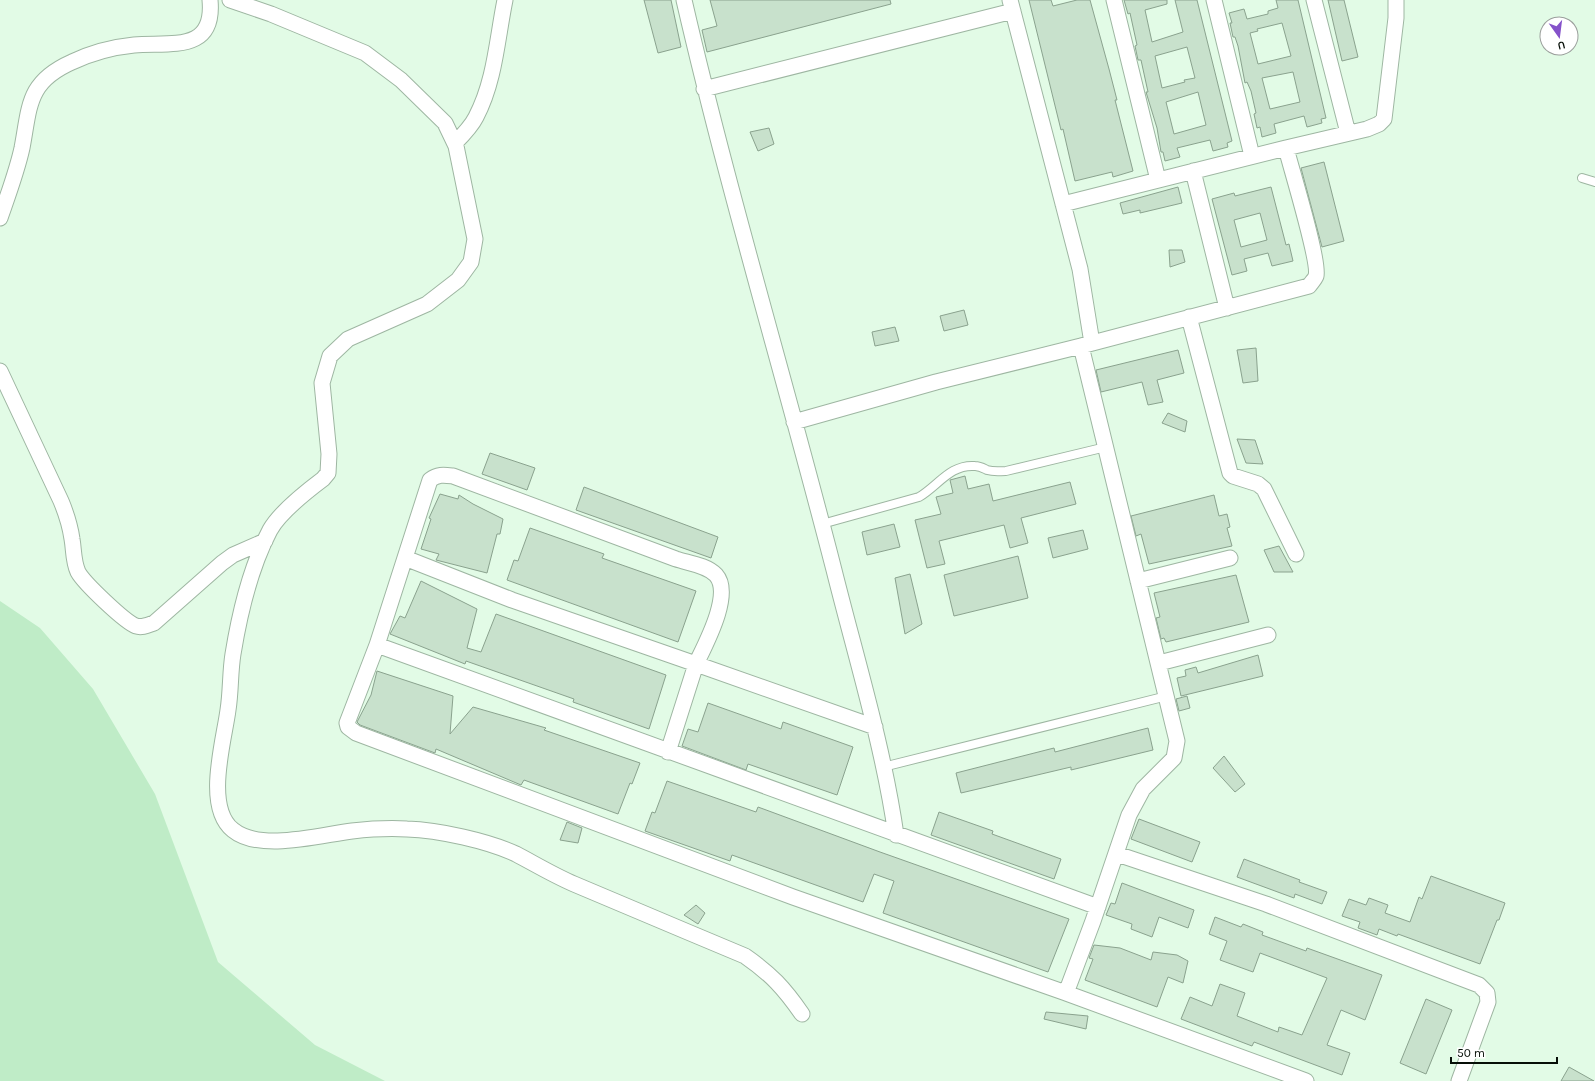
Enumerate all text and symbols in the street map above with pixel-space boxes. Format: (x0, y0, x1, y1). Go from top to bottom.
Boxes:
north arrow (1539, 16, 1579, 56)
text: U (1556, 38, 1567, 52)
scale bar (1451, 1039, 1557, 1065)
text: 50 m (1457, 1046, 1485, 1060)

